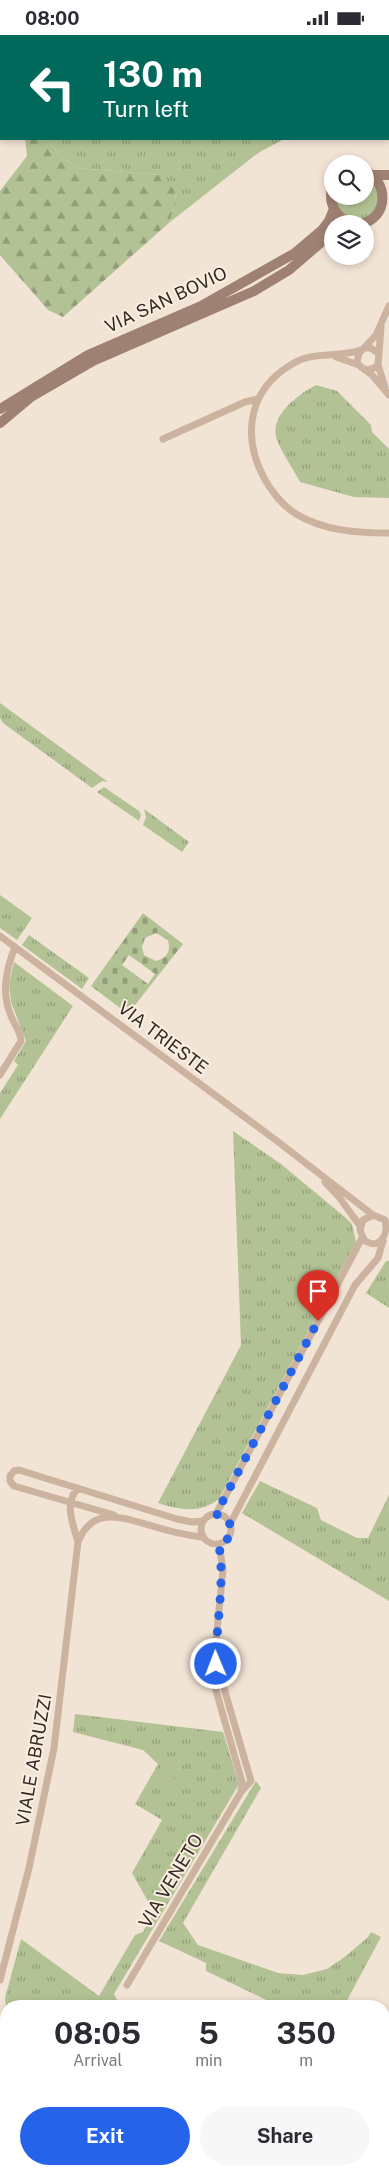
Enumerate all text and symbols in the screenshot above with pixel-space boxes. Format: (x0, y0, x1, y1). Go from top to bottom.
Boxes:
text: 08:00 (25, 7, 80, 29)
text: 130 m (103, 54, 203, 95)
icon: left (20, 55, 85, 120)
text: Turn left (103, 96, 189, 122)
map controls (324, 155, 374, 265)
button: search (324, 155, 374, 205)
button: layers (324, 215, 374, 265)
street label: VIA SAN BOVIO (101, 262, 230, 337)
street label: VIA TRIESTE (114, 997, 212, 1078)
pin (297, 1270, 339, 1321)
icon: arrive (304, 1277, 332, 1305)
position arrow (189, 1637, 241, 1689)
street label: VIALE ABRUZZI (12, 1692, 55, 1828)
street label: VIA VENETO (134, 1830, 207, 1932)
text: 08:05 (54, 2015, 141, 2051)
text: 5 (199, 2015, 219, 2051)
text: 350 (276, 2015, 336, 2051)
text: Arrival (73, 2051, 122, 2070)
text: min (195, 2051, 222, 2070)
text: m (299, 2051, 313, 2070)
button: Exit (20, 2107, 190, 2165)
button: Share (200, 2107, 370, 2165)

